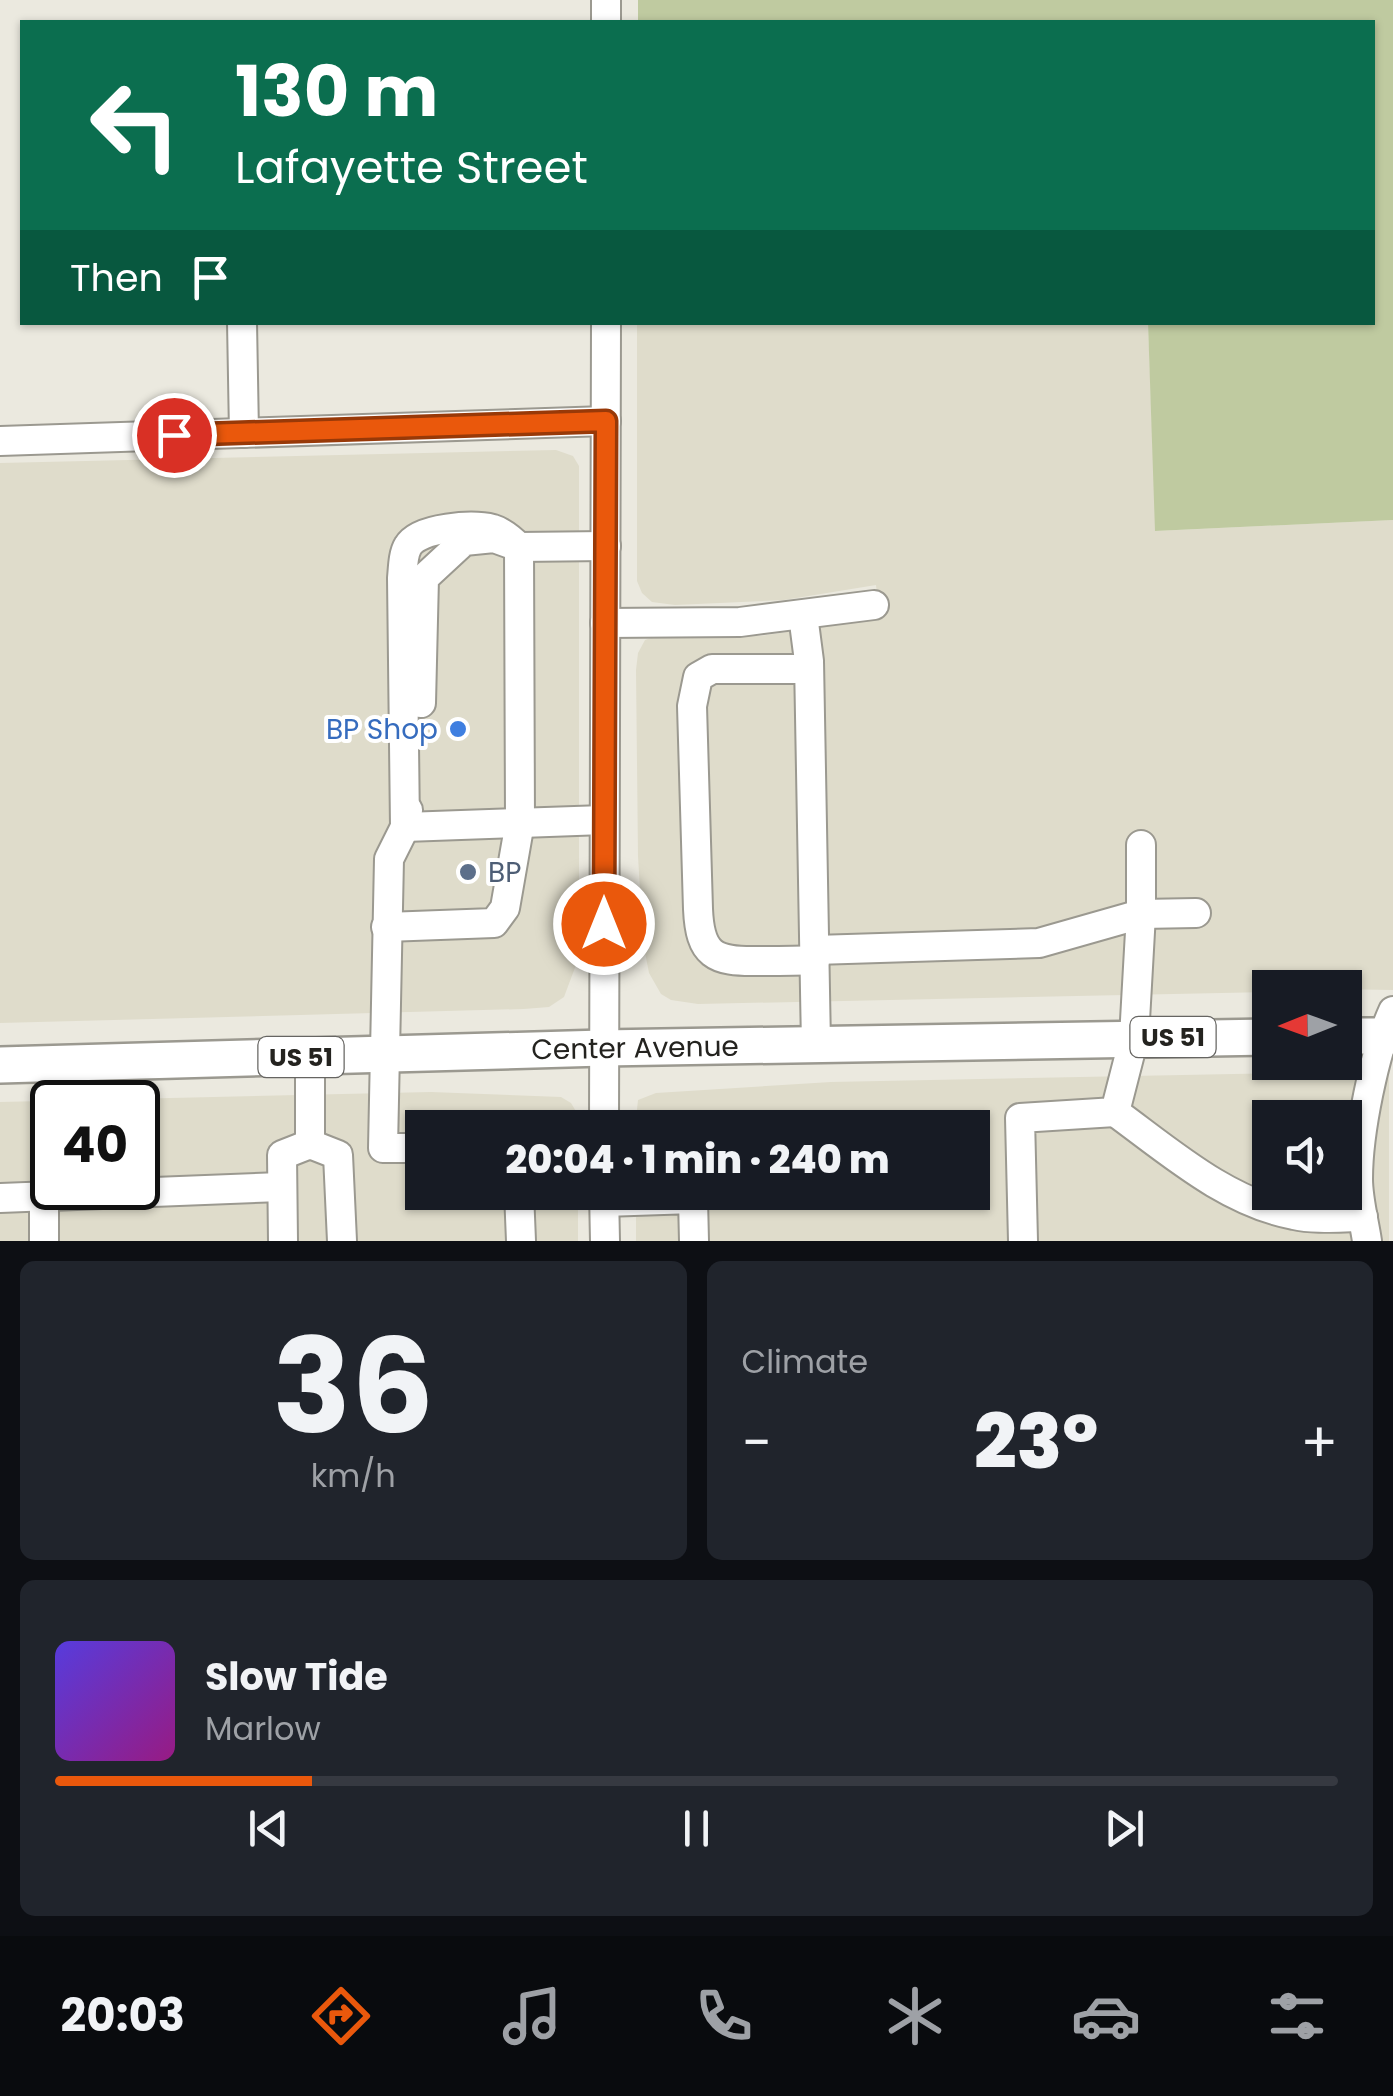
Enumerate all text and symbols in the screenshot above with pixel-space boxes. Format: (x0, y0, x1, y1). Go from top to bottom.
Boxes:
text: 130 m (235, 42, 438, 141)
icon: left (70, 60, 200, 190)
text: Lafayette Street (235, 136, 588, 199)
icon: arrive (183, 250, 238, 305)
text: Then (70, 251, 163, 304)
pin (132, 393, 217, 478)
icon: arrive (147, 408, 202, 463)
place label: BP Shop (326, 710, 438, 749)
marker: BP Shop (447, 718, 469, 740)
place label: BP (488, 853, 521, 892)
marker: BP (457, 861, 479, 883)
position arrow (552, 872, 656, 976)
north arrow (1252, 970, 1362, 1080)
map controls (1252, 970, 1362, 1210)
road number: US 51 (1130, 1017, 1216, 1057)
street label: Center Avenue (531, 1027, 739, 1069)
road number: US 51 (258, 1037, 344, 1077)
speed limit sign: 40 (30, 1080, 160, 1210)
button: sound (1252, 1100, 1362, 1210)
text: 20:04 · 1 min · 240 m (506, 1133, 889, 1186)
text: 36 (273, 1295, 434, 1478)
text: Climate (742, 1339, 868, 1384)
text: 23° (974, 1389, 1098, 1494)
text: − (742, 1404, 772, 1481)
text: + (1300, 1404, 1338, 1481)
text: km/h (311, 1453, 396, 1498)
text: Slow Tide (205, 1650, 388, 1703)
text: Marlow (205, 1706, 321, 1751)
icon: previous (241, 1801, 296, 1856)
icon: pause (669, 1801, 724, 1856)
icon: next (1097, 1801, 1152, 1856)
icon: directions (306, 1981, 376, 2051)
icon: music (497, 1981, 567, 2051)
icon: phone (689, 1981, 759, 2051)
icon: climate (880, 1981, 950, 2051)
icon: car (1071, 1981, 1141, 2051)
icon: filters (1262, 1981, 1332, 2051)
text: 20:03 (61, 1984, 185, 2047)

